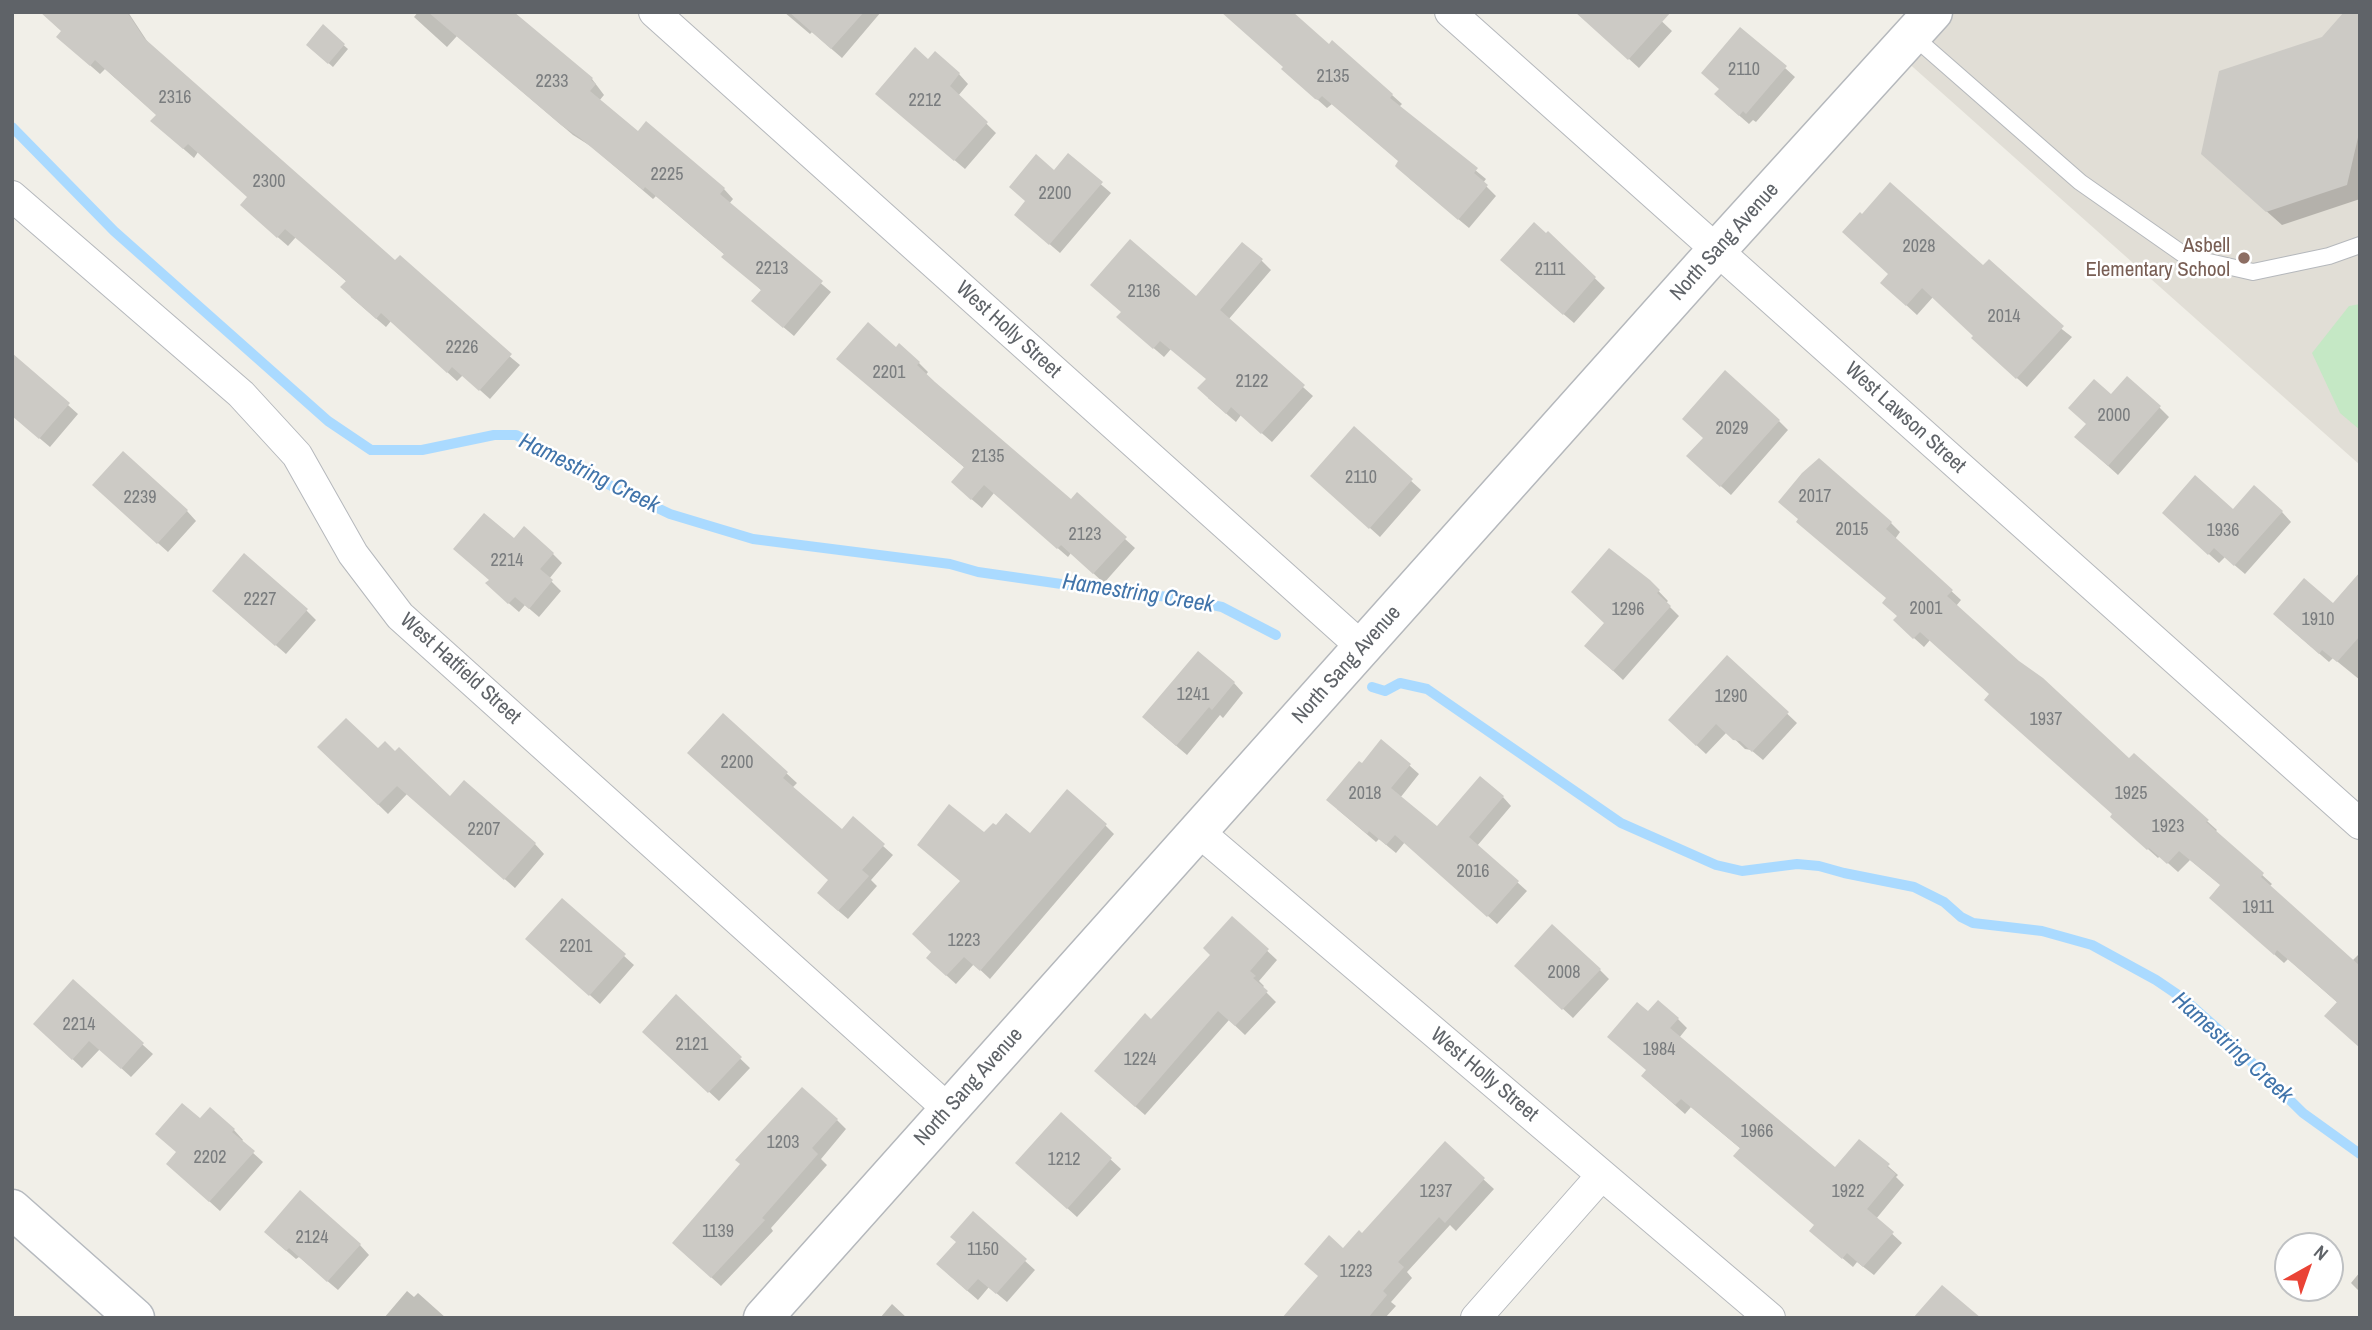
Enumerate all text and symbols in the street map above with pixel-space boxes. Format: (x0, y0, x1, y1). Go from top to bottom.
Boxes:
house number: 2110 (1728, 59, 1760, 81)
house number: 2135 (1317, 66, 1349, 88)
house number: 2233 (536, 71, 568, 93)
house number: 2316 (159, 87, 191, 109)
house number: 2212 (909, 90, 941, 112)
house number: 2225 (651, 164, 683, 186)
house number: 2300 (253, 171, 285, 193)
street label: North Sang Avenue (1665, 178, 1785, 306)
house number: 2200 (1039, 183, 1071, 205)
place label: Asbell Elementary School (2085, 233, 2230, 283)
house number: 2028 (1903, 236, 1935, 258)
marker: Asbell Elementary School (2236, 250, 2252, 266)
house number: 2213 (756, 258, 788, 280)
house number: 2111 (1535, 259, 1565, 281)
street label: West Holly Street (950, 276, 1066, 384)
house number: 2136 (1128, 281, 1160, 303)
house number: 2014 (1988, 306, 2020, 328)
house number: 2226 (446, 337, 478, 359)
street label: West Lawson Street (1839, 357, 1971, 479)
house number: 2201 (873, 362, 905, 384)
house number: 2122 (1236, 371, 1268, 393)
house number: 2000 (2098, 405, 2130, 427)
house number: 2029 (1716, 418, 1748, 440)
water label: Hamestring Creek (514, 428, 664, 520)
house number: 2135 (972, 446, 1004, 468)
house number: 2110 (1345, 467, 1377, 489)
house number: 2017 (1799, 486, 1831, 508)
house number: 2239 (124, 487, 156, 509)
house number: 2015 (1836, 519, 1868, 541)
house number: 1936 (2207, 520, 2239, 542)
house number: 2123 (1069, 524, 1101, 546)
house number: 2214 (491, 550, 523, 572)
water label: Hamestring Creek (1060, 568, 1216, 620)
house number: 2227 (244, 589, 276, 611)
house number: 2001 (1910, 598, 1942, 620)
house number: 1296 (1612, 599, 1644, 621)
street label: North Sang Avenue (1287, 601, 1407, 729)
street label: West Hatfield Street (394, 608, 526, 730)
house number: 1910 (2302, 609, 2334, 631)
house number: 1241 (1177, 684, 1209, 706)
house number: 1290 (1715, 686, 1747, 708)
house number: 1937 (2030, 709, 2062, 731)
house number: 2200 (721, 752, 753, 774)
house number: 2018 (1349, 783, 1381, 805)
house number: 1925 (2115, 783, 2147, 805)
house number: 1923 (2152, 816, 2184, 838)
house number: 2207 (468, 819, 500, 841)
house number: 2016 (1457, 861, 1489, 883)
house number: 1911 (2242, 897, 2274, 919)
house number: 1223 (948, 930, 980, 952)
house number: 2201 (560, 936, 592, 958)
house number: 2008 (1548, 962, 1580, 984)
water label: Hamestring Creek (2166, 987, 2298, 1109)
house number: 2214 (63, 1014, 95, 1036)
street label: North Sang Avenue (909, 1023, 1029, 1151)
street label: West Holly Street (1425, 1023, 1543, 1127)
house number: 2121 (676, 1034, 708, 1056)
house number: 1984 (1643, 1039, 1675, 1061)
house number: 1224 (1124, 1049, 1156, 1071)
house number: 1966 (1741, 1121, 1773, 1143)
house number: 1203 (767, 1132, 799, 1154)
house number: 2202 (194, 1147, 226, 1169)
house number: 1212 (1048, 1149, 1080, 1171)
house number: 1237 (1420, 1181, 1452, 1203)
house number: 1922 (1832, 1181, 1864, 1203)
house number: 1139 (702, 1221, 734, 1243)
house number: 2124 (296, 1227, 328, 1249)
north arrow (2274, 1232, 2344, 1302)
house number: 1150 (967, 1239, 999, 1261)
text: N (2309, 1239, 2334, 1266)
house number: 1223 (1340, 1261, 1372, 1283)

